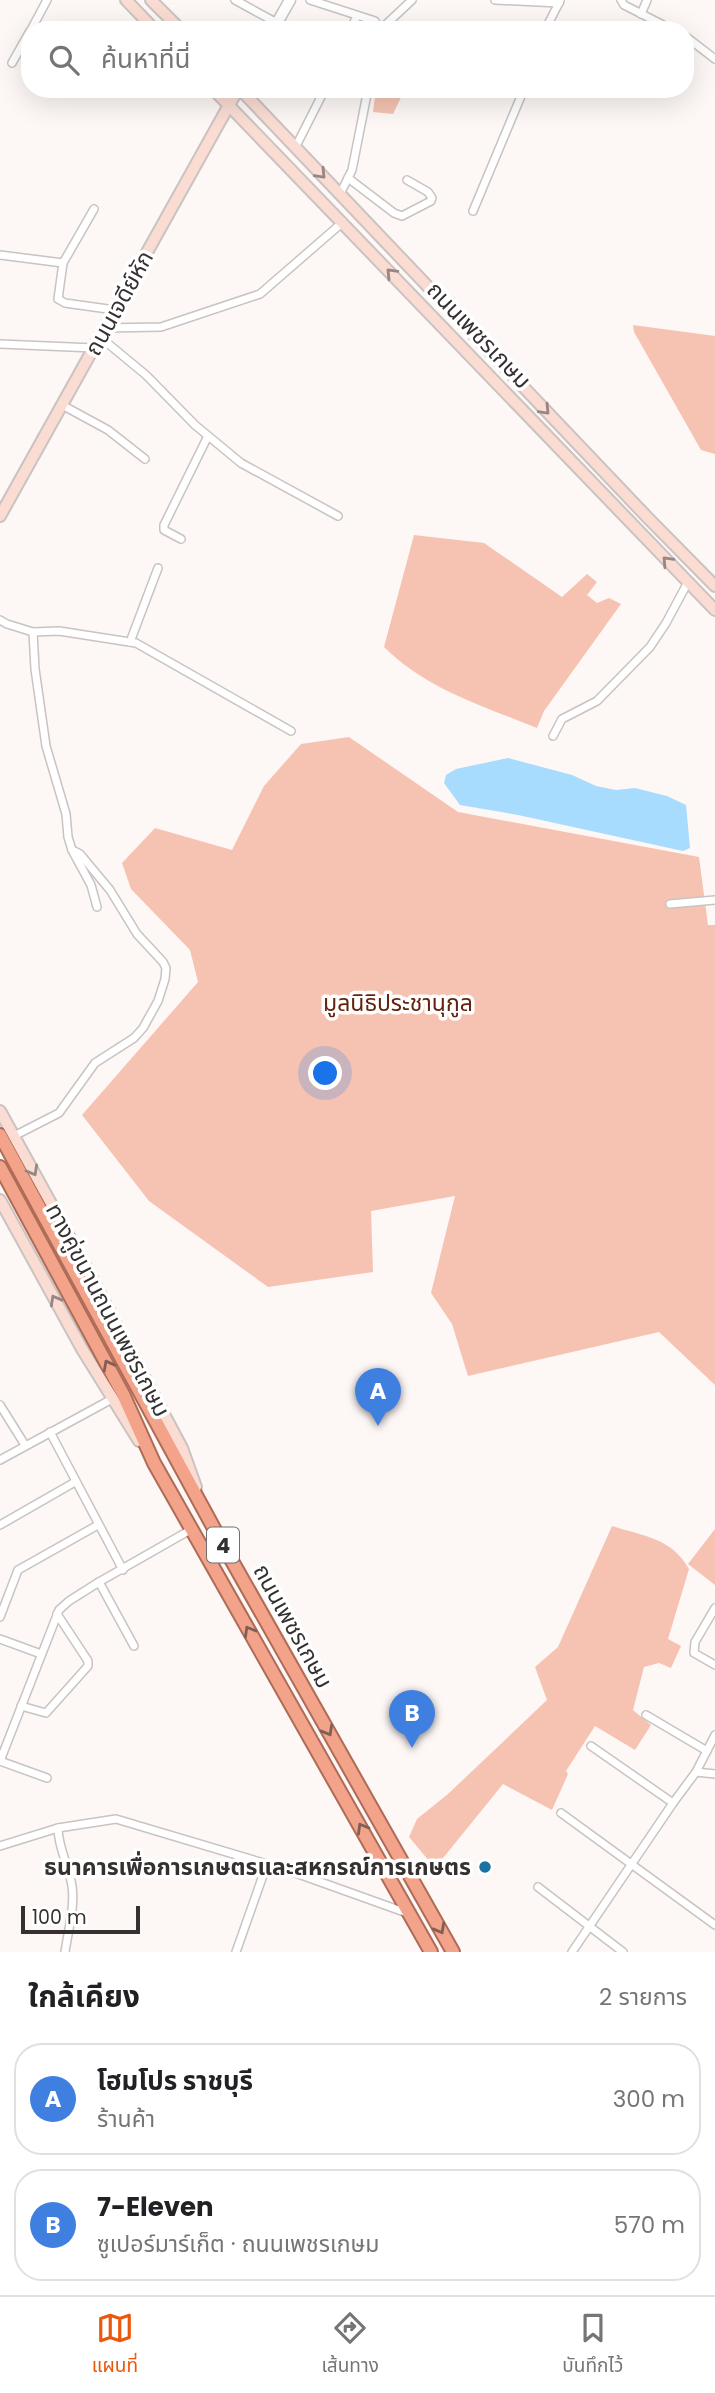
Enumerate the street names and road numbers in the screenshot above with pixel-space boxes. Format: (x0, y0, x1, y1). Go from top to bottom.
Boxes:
street label: ถนนเจดีย์หัก (77, 245, 161, 361)
street label: ถนนเพชรเกษม (420, 274, 538, 396)
street label: ทางคู่ขนานถนนเพชรเกษม (38, 1198, 178, 1422)
road number: 4 (207, 1528, 239, 1562)
street label: ถนนเพชรเกษม (246, 1558, 340, 1694)

